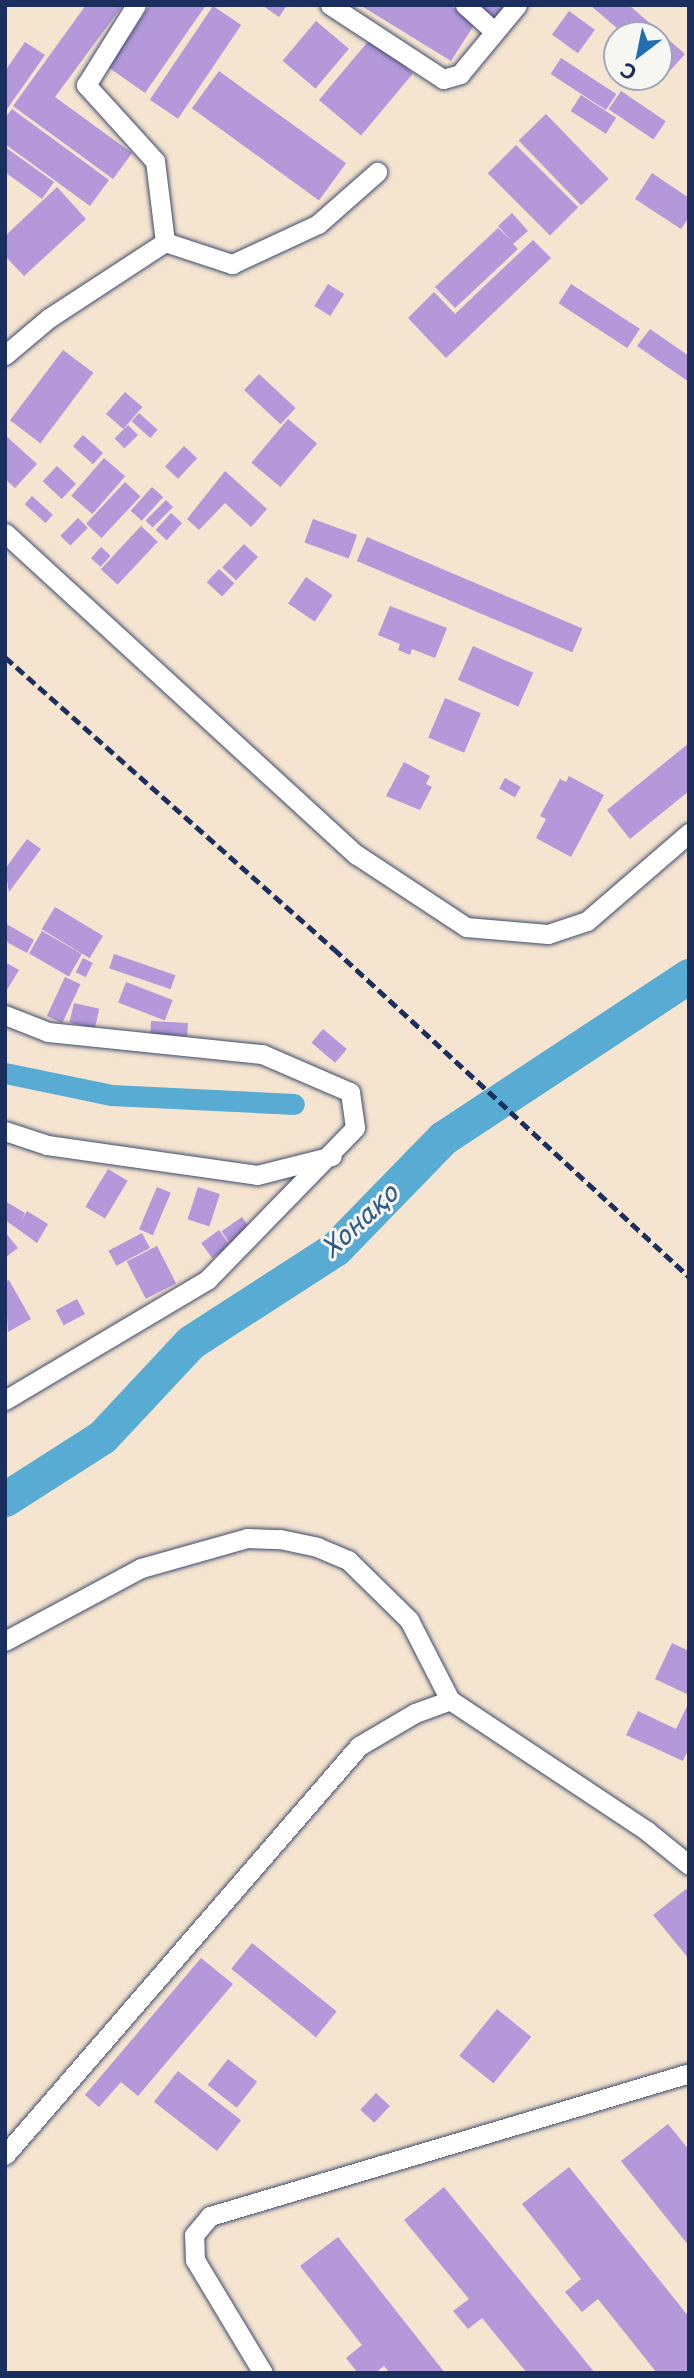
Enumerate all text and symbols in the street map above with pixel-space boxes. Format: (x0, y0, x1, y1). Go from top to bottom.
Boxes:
north arrow (603, 21, 673, 91)
text: С (614, 56, 641, 88)
water label: Хонақо (314, 1177, 404, 1263)

